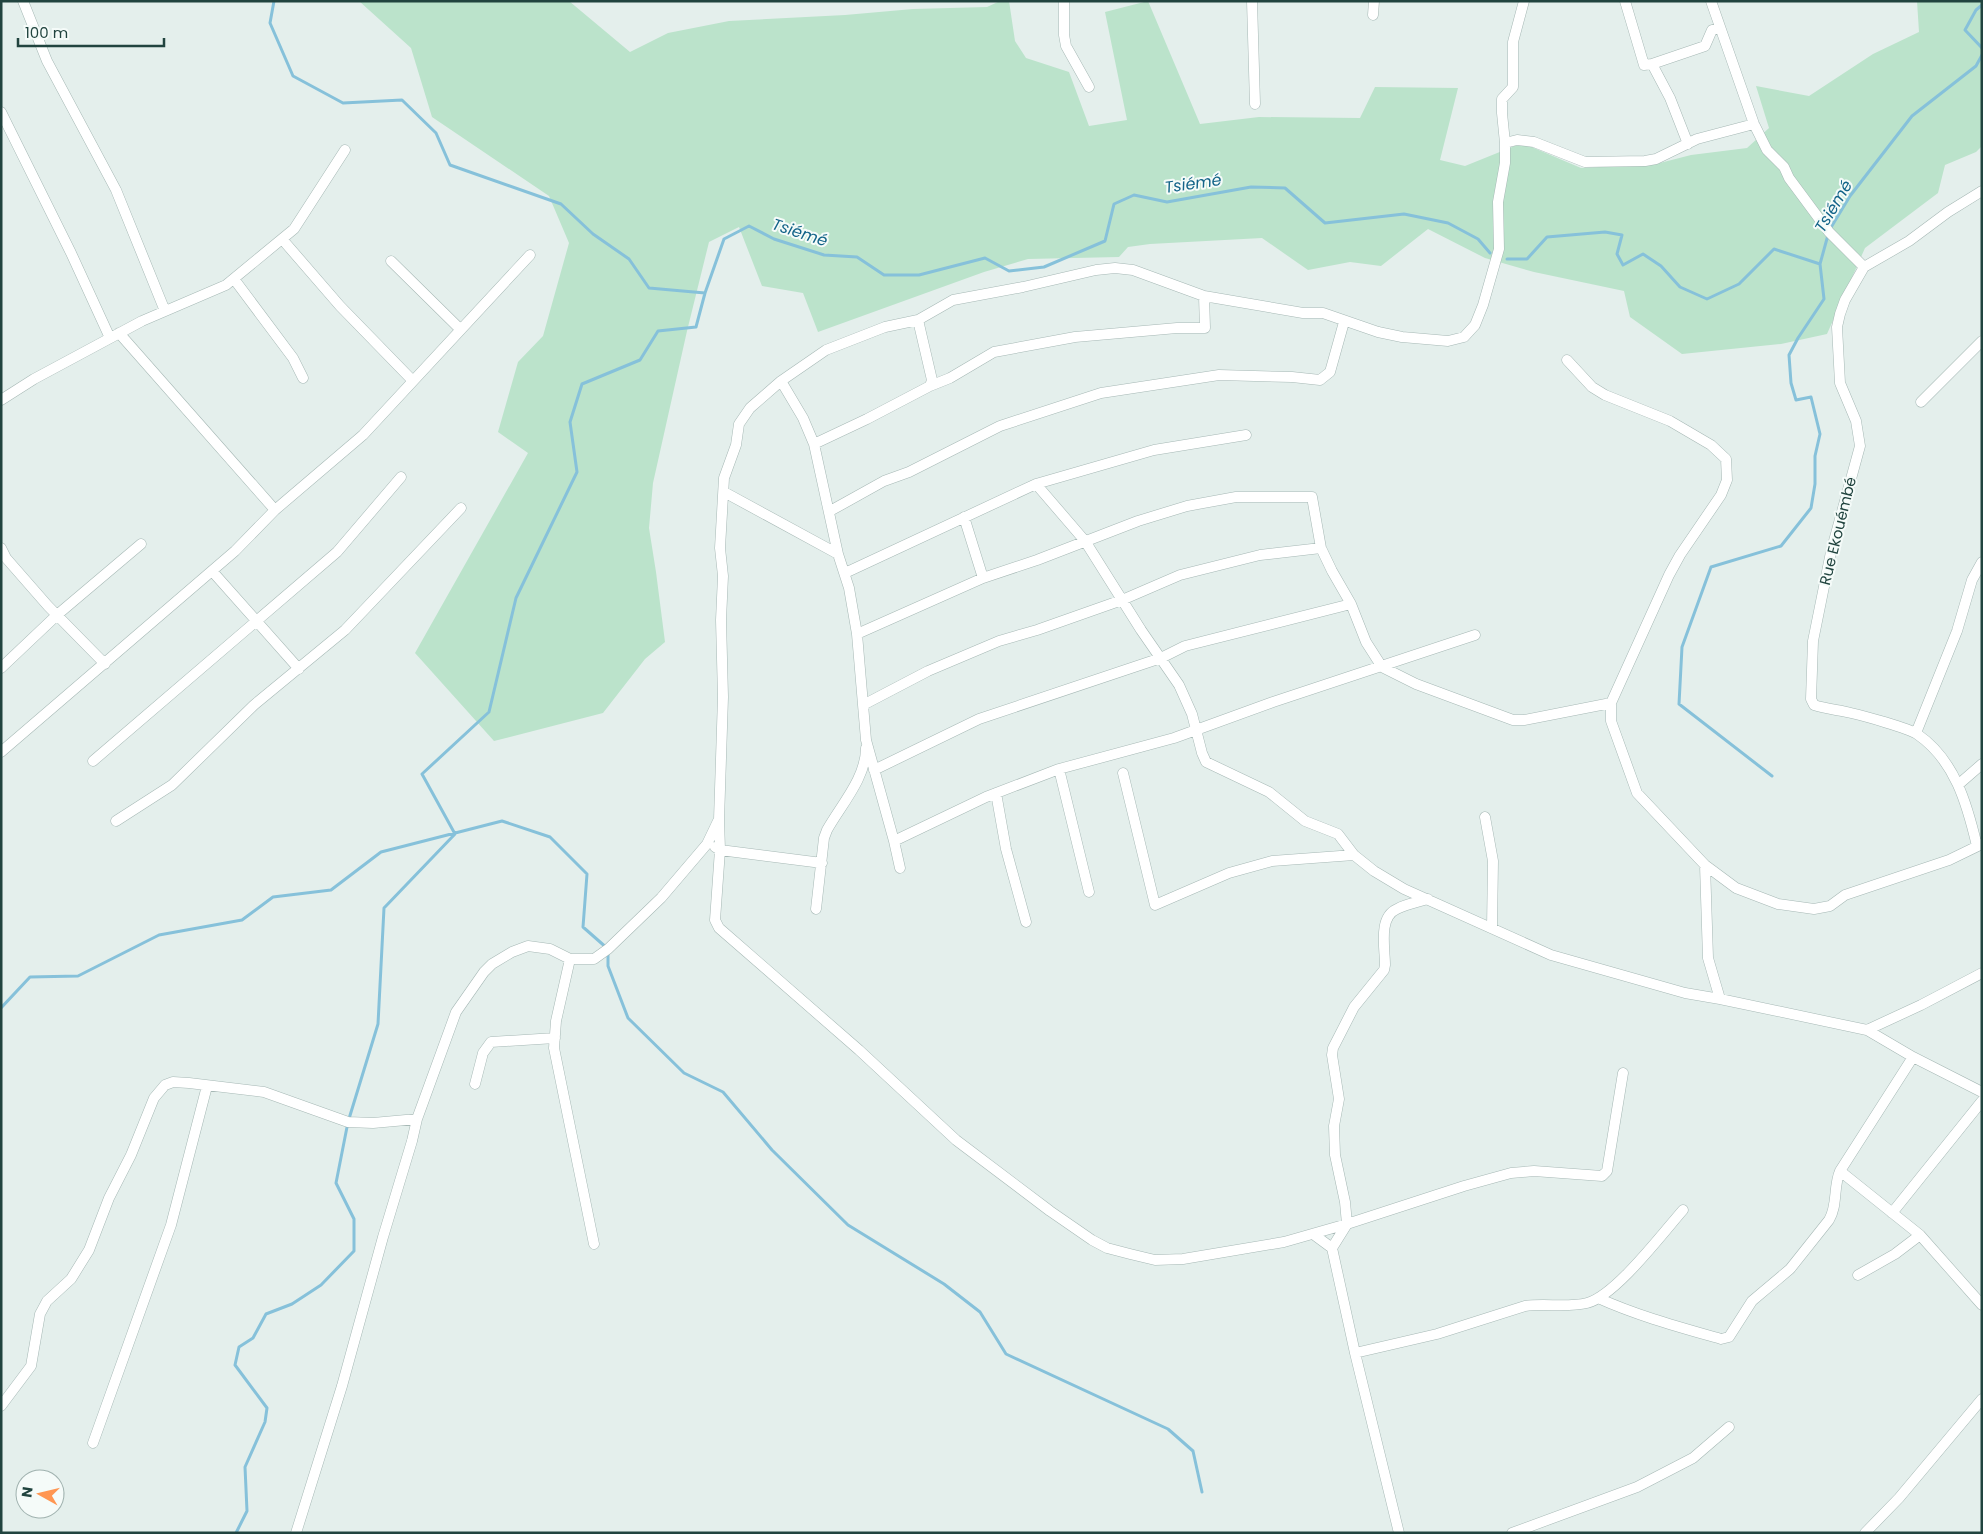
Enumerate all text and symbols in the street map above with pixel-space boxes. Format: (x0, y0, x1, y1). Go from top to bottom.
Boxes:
scale bar (18, 15, 164, 47)
text: 100 m (25, 22, 68, 43)
water label: Tsiémé (1163, 168, 1223, 199)
water label: Tsiémé (1809, 176, 1858, 237)
water label: Tsiémé (769, 213, 831, 252)
street label: Rue Ekouémbé (1814, 475, 1861, 587)
north arrow (15, 1469, 65, 1519)
text: N (16, 1486, 38, 1499)

